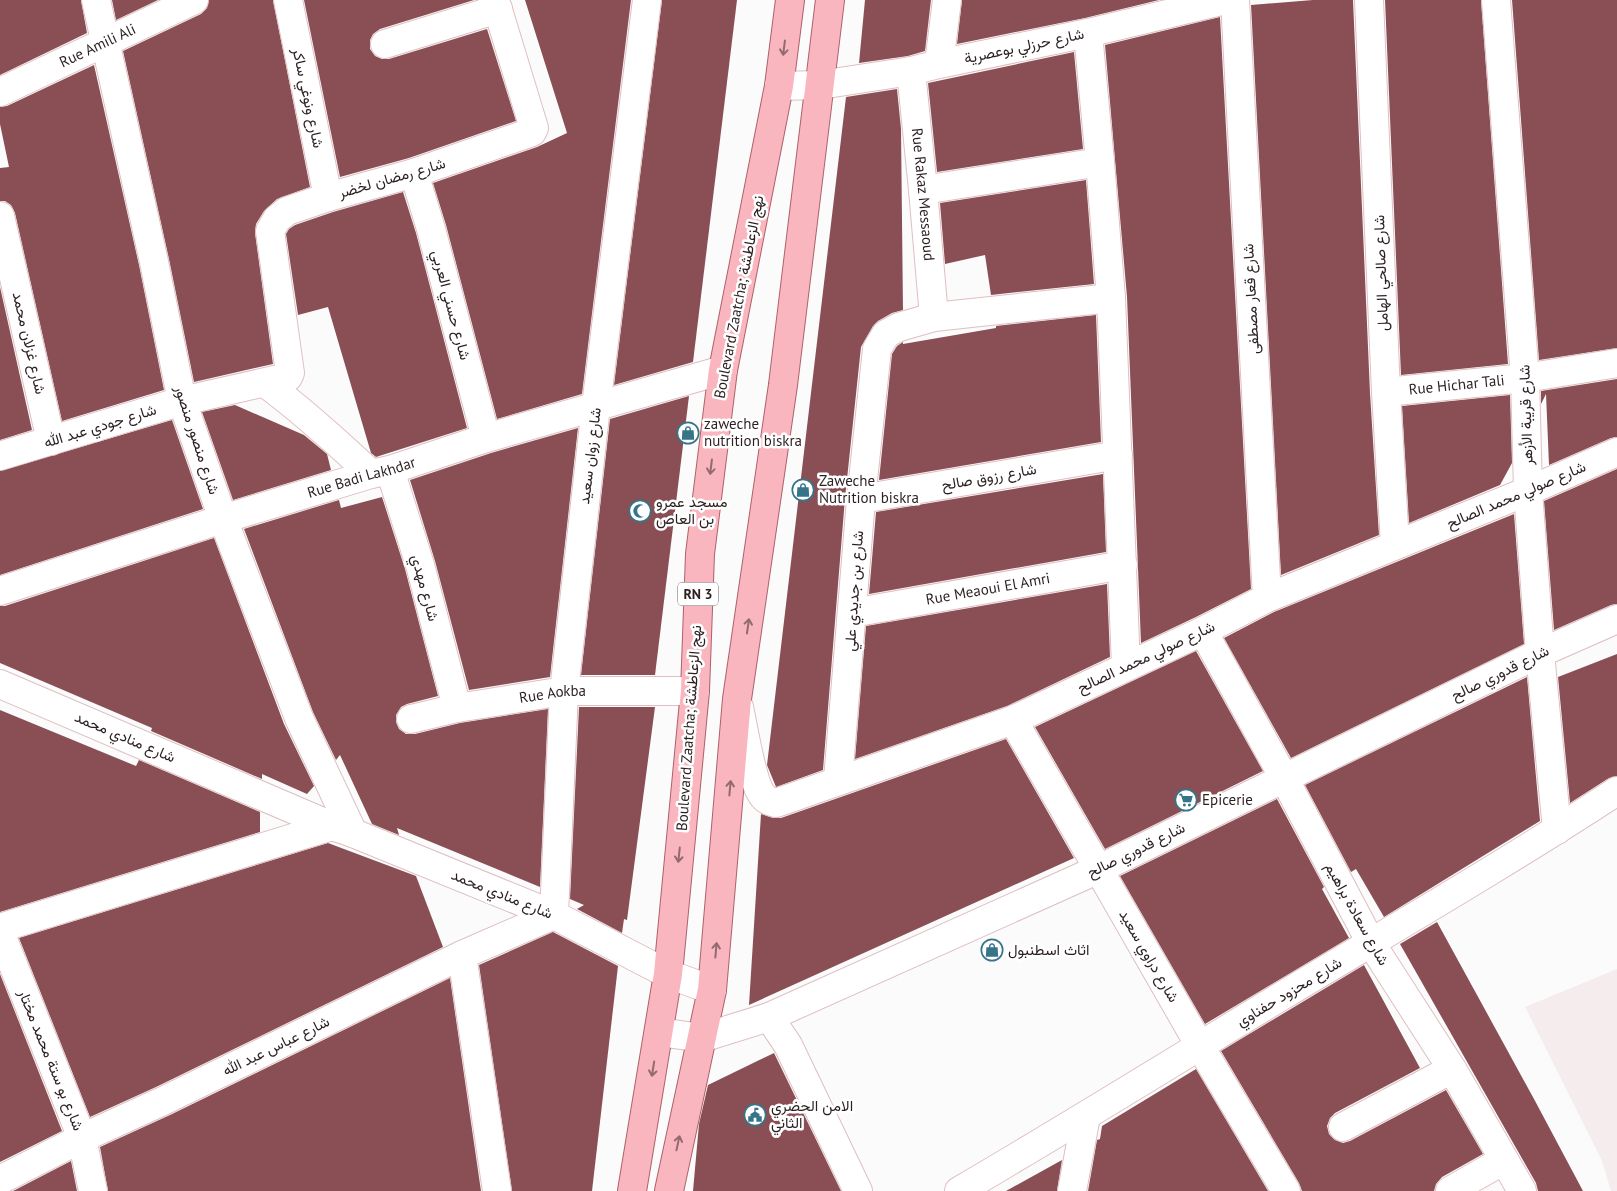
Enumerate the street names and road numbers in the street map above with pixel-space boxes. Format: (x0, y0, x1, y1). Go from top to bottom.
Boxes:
street label: Rue Amili Ali (56, 19, 139, 71)
street label: شارع حرزلي بوعصرية (962, 23, 1087, 71)
street label: شارع ونوغي ساكر (285, 45, 328, 151)
street label: Rue Rakaz Messaoud (908, 127, 939, 262)
street label: شارع رمضان لخضر (335, 153, 448, 204)
street label: Boulevard Zaatcha; نهج الزعاطشة (709, 194, 769, 400)
street label: شارع صالحي الهامل (1369, 214, 1396, 331)
street label: شارع قعار مصطفى (1238, 243, 1265, 355)
street label: شارع حسني العربي (424, 248, 475, 363)
street label: شارع غزلان محمد (7, 290, 51, 396)
street label: شارع قريبة الأزهر (1514, 364, 1539, 467)
street label: Rue Hichar Tali (1408, 370, 1505, 399)
street label: شارع منصور منصور (169, 382, 224, 498)
street label: شارع جودي عبد الله (41, 399, 160, 455)
street label: شارع زوان سعيد (574, 406, 607, 506)
street label: Rue Badi Lakhdar (305, 452, 418, 502)
street label: شارع صولي محمد الصالح (1443, 457, 1590, 536)
street label: شارع رزوق صالح (940, 459, 1038, 496)
street label: شارع بن جديدي علي (840, 530, 871, 652)
street label: شارع مهدي (404, 552, 444, 624)
street label: Rue Meaoui El Amri (924, 568, 1051, 609)
road number: RN 3 (678, 582, 718, 606)
street label: شارع صولي محمد الصالح (1074, 616, 1219, 700)
street label: Boulevard Zaatcha; نهج الزعاطشة (672, 624, 707, 832)
street label: شارع قدوري صالح (1448, 641, 1554, 708)
street label: Rue Aokba (518, 681, 586, 707)
street label: شارع منادي محمد (70, 707, 179, 770)
street label: شارع قدوري صالح (1084, 818, 1190, 885)
street label: شارع سعادة براهيم (1320, 859, 1394, 970)
street label: شارع منادي محمد (447, 865, 556, 926)
street label: شارع دراوي سعيد (1112, 906, 1184, 1008)
street label: شارع محزود حفناوي (1233, 953, 1347, 1034)
street label: شارع بو ستة محمد مختار (12, 986, 89, 1134)
street label: شارع عباس عبد الله (219, 1011, 333, 1081)

